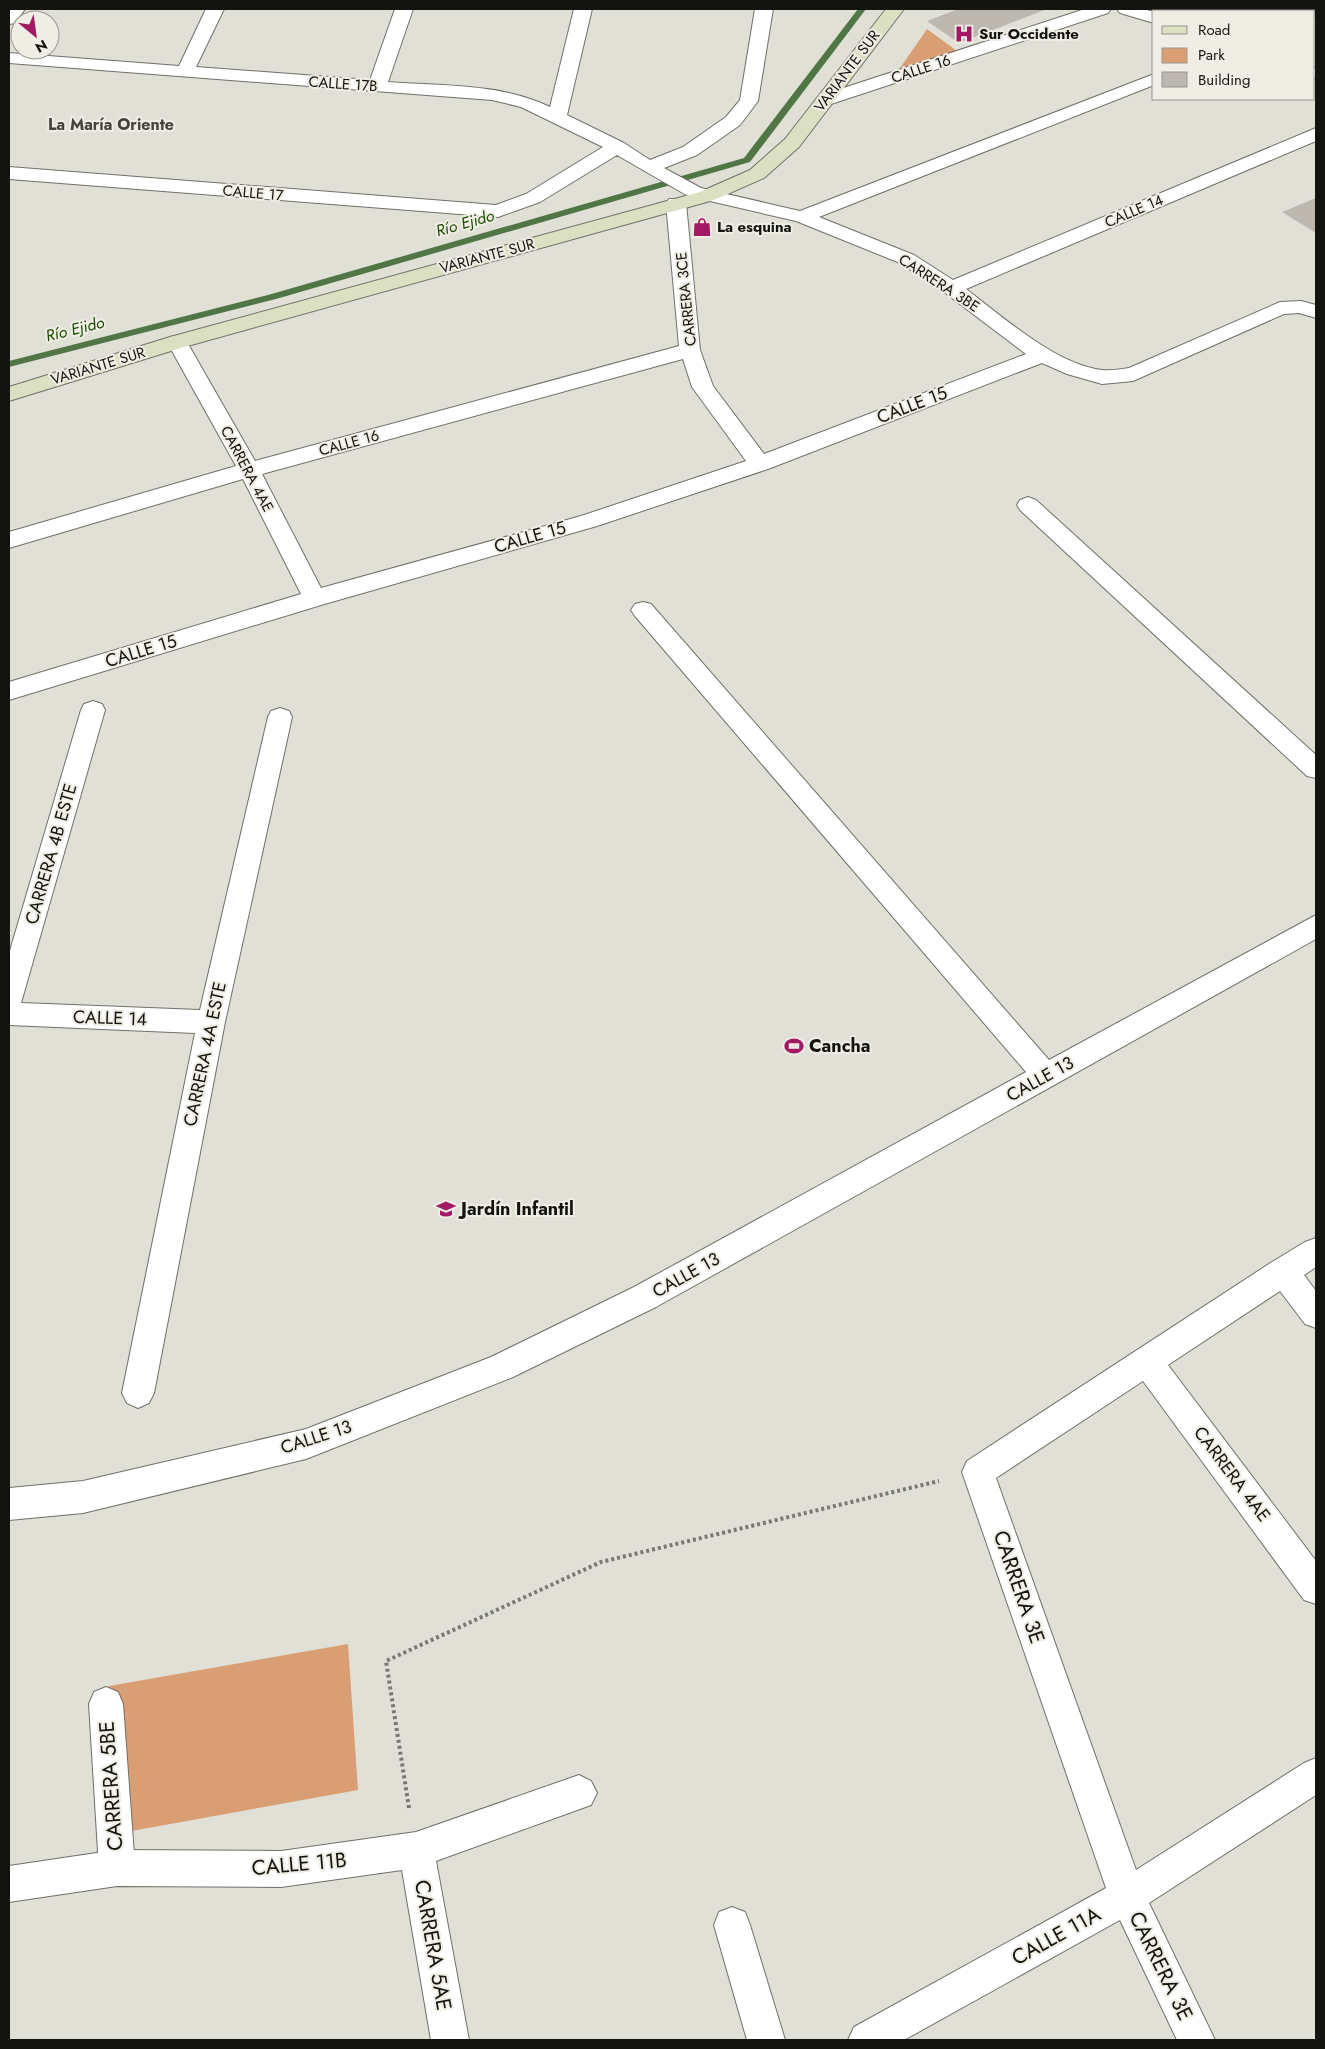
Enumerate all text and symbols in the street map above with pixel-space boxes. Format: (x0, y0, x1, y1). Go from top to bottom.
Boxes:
north arrow (10, 10, 60, 60)
legend (1152, 10, 1315, 100)
text: Road (1198, 19, 1230, 41)
hospital icon: Sur Occidente (953, 23, 975, 45)
place label: Sur Occidente (979, 23, 1079, 45)
street label: VARIANTE SUR (809, 25, 886, 117)
text: N (32, 35, 51, 58)
text: Park (1198, 44, 1225, 66)
street label: CALLE 16 (888, 49, 954, 89)
text: Building (1198, 69, 1250, 91)
street label: CALLE 17B (308, 71, 378, 97)
district label: La María Oriente (48, 113, 174, 136)
street label: CALLE 17 (222, 179, 284, 207)
street label: CALLE 14 (1101, 189, 1167, 233)
water label: Río Ejido (433, 204, 497, 242)
shop icon: La esquina (691, 216, 713, 238)
place label: La esquina (717, 216, 792, 238)
street label: VARIANTE SUR (437, 233, 538, 279)
street label: CARRERA 3BE (894, 249, 984, 317)
street label: CARRERA 3CE (670, 251, 702, 347)
water label: Río Ejido (43, 310, 107, 347)
street label: VARIANTE SUR (48, 341, 148, 391)
street label: CALLE 15 (873, 380, 951, 430)
street label: CARRERA 4AE (215, 422, 279, 516)
street label: CALLE 16 (316, 424, 382, 462)
street label: CALLE 15 (491, 514, 569, 560)
street label: CALLE 15 (102, 628, 180, 674)
street label: CARRERA 4B ESTE (18, 781, 84, 927)
street label: CARRERA 4A ESTE (177, 979, 233, 1129)
street label: CALLE 14 (73, 1004, 147, 1032)
place label: Cancha (809, 1033, 871, 1059)
sports icon: Cancha (783, 1035, 805, 1057)
street label: CALLE 13 (1002, 1050, 1079, 1108)
place label: Jardín Infantil (458, 1196, 574, 1222)
school or university icon: Jardín Infantil (435, 1198, 457, 1220)
street label: CALLE 13 (648, 1246, 725, 1304)
street label: CALLE 13 (277, 1413, 355, 1461)
street label: CARRERA 4AE (1187, 1421, 1277, 1527)
street label: CARRERA 3E (986, 1526, 1052, 1648)
street label: CARRERA 5BE (92, 1720, 130, 1852)
street label: CALLE 11B (250, 1845, 348, 1883)
street label: CARRERA 5AE (407, 1877, 459, 2013)
street label: CALLE 11A (1006, 1899, 1106, 1973)
street label: CARRERA 3E (1122, 1906, 1200, 2026)

